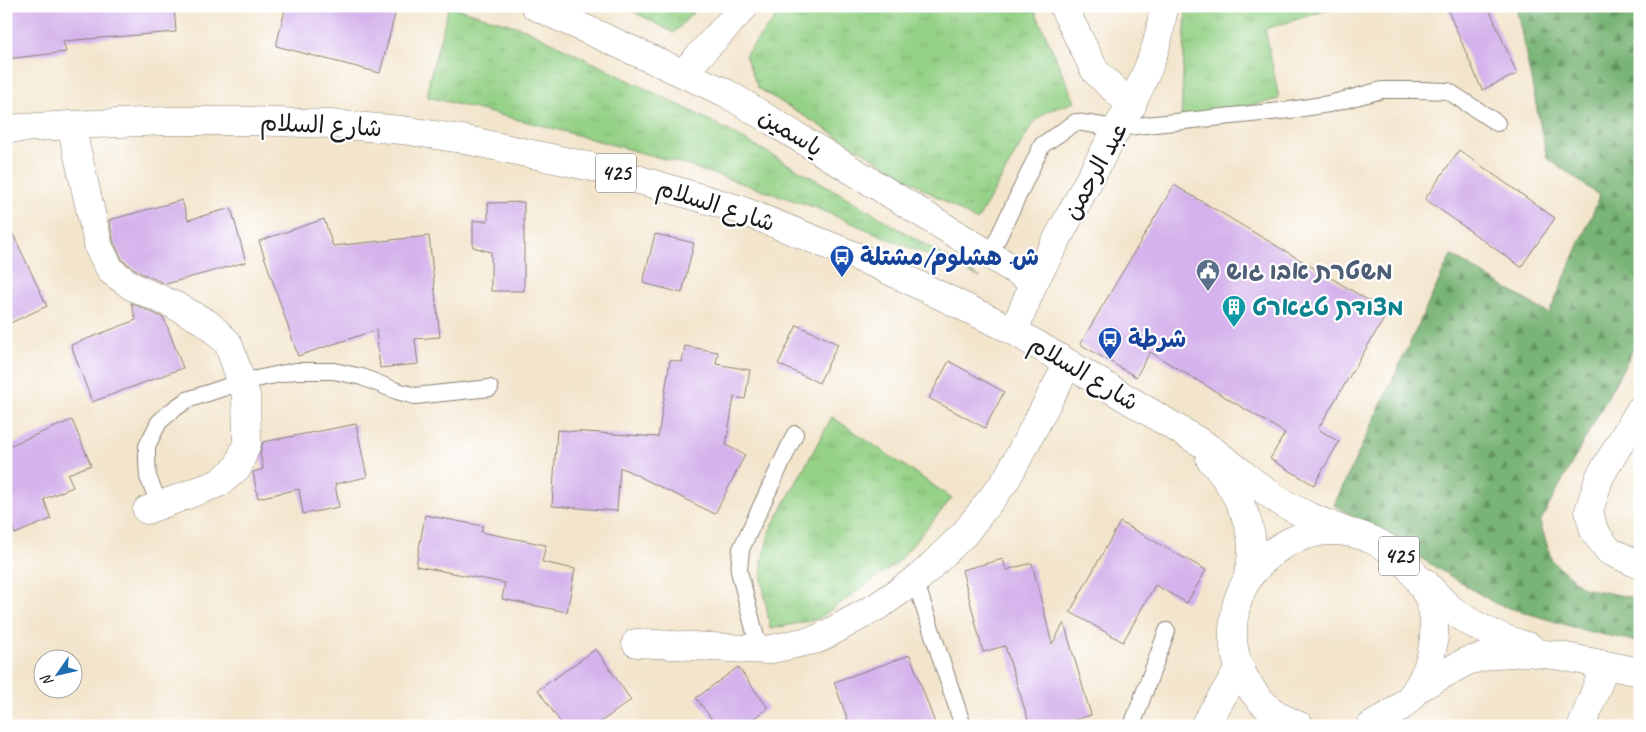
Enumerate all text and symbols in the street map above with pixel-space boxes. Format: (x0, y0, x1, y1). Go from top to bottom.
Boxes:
street label: ياسمين (753, 101, 829, 163)
street label: شارع السلام (259, 107, 383, 146)
street label: عبد الرحمن (1056, 117, 1134, 225)
road number: 425 (596, 154, 636, 192)
street label: شارع السلام (652, 172, 779, 241)
place label: ش. هشلوم/مشتلة (860, 242, 1039, 275)
bus stop icon: ش. هشلوم/مشتلة (829, 244, 855, 278)
place label: משטרת אבו גוש (1226, 256, 1393, 286)
public building icon: משטרת אבו גוש (1195, 258, 1221, 292)
place label: מצודת טגארט (1252, 292, 1404, 322)
building icon: מצודת טגארט (1221, 294, 1247, 328)
place label: شرطة (1128, 324, 1186, 354)
bus stop icon: شرطة (1097, 326, 1123, 360)
street label: شارع السلام (1022, 329, 1144, 420)
road number: 425 (1379, 536, 1419, 576)
north arrow (32, 650, 82, 700)
text: N (37, 671, 57, 689)

